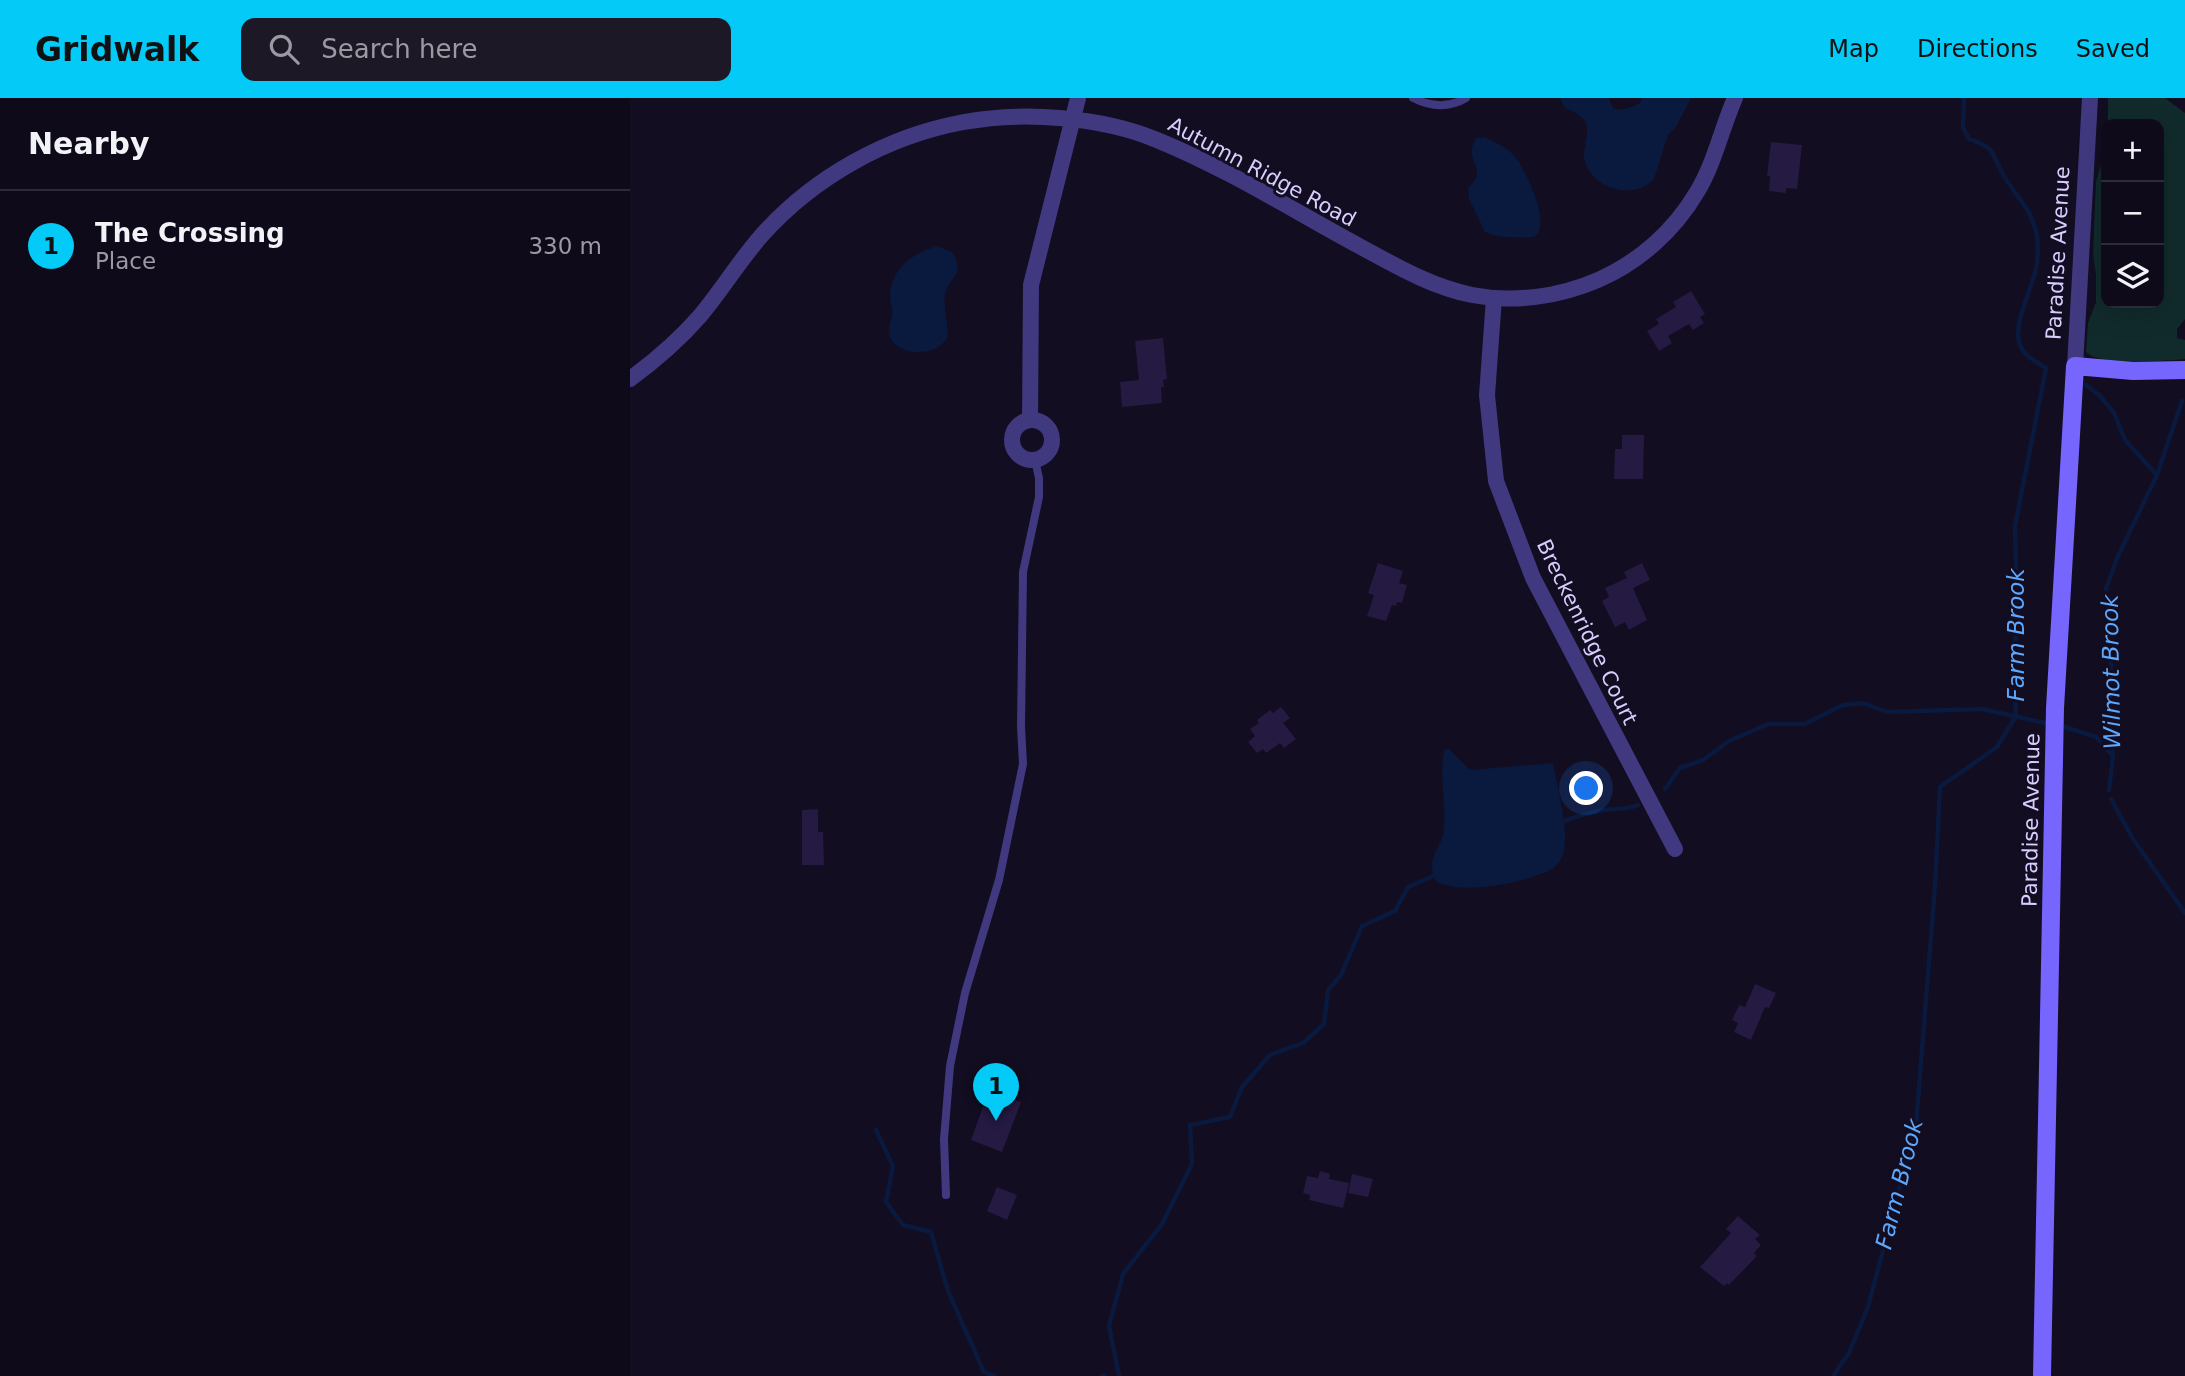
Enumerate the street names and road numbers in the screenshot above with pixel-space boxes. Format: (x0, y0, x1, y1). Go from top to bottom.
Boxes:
street label: Autumn Ridge Road (1164, 112, 1360, 232)
street label: Paradise Avenue (2041, 166, 2075, 340)
street label: Breckenridge Court (1532, 535, 1642, 729)
street label: Paradise Avenue (2017, 733, 2045, 907)

